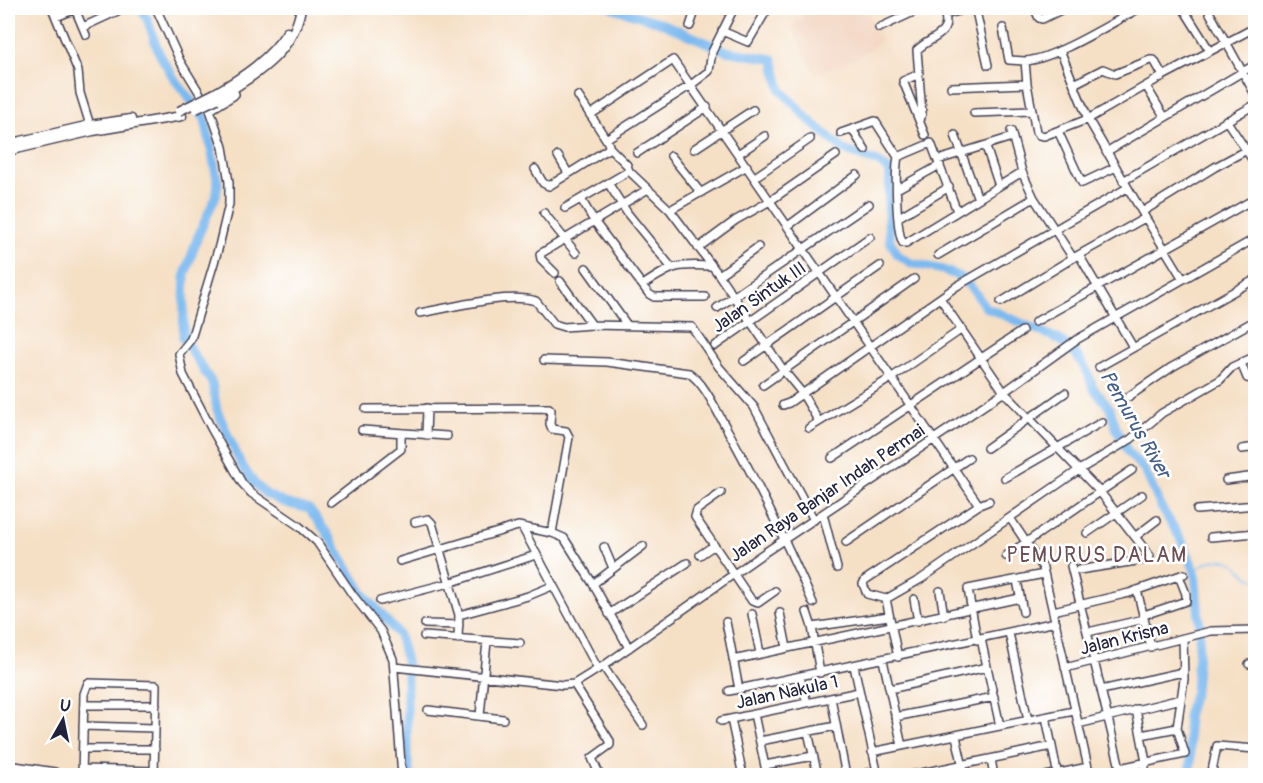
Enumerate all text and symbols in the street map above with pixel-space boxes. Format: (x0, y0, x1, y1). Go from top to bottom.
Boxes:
street label: Jalan Sintuk III (708, 257, 811, 338)
water label: Pemurus River (1095, 366, 1178, 485)
street label: Jalan Raya Banjar Indah Permai (725, 419, 929, 567)
district label: PEMURUS DALAM (1006, 542, 1188, 569)
street label: Jalan Krisna (1078, 616, 1171, 661)
street label: Jalan Nakula 1 (734, 670, 840, 715)
north arrow (33, 690, 93, 750)
text: U (58, 695, 72, 717)

